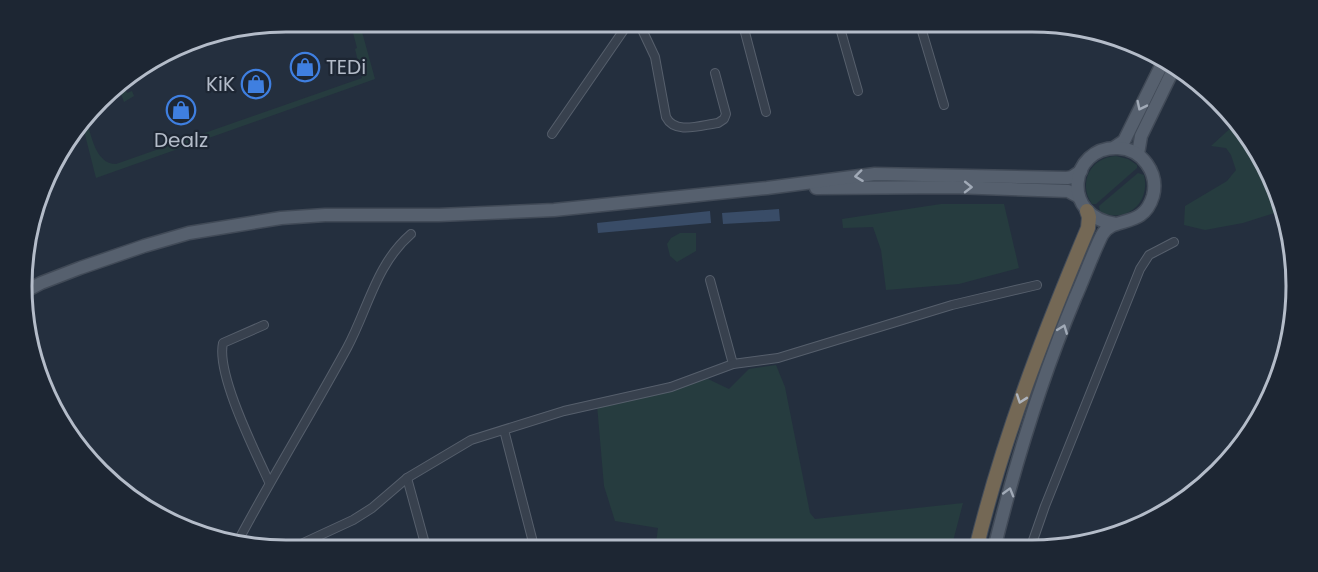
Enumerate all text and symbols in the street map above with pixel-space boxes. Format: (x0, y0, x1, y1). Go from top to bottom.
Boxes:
shop icon: TEDi (289, 51, 321, 83)
place label: TEDi (326, 53, 366, 81)
shop icon: KiK (240, 68, 272, 100)
place label: KiK (206, 70, 235, 98)
shop icon: Dealz (165, 94, 197, 126)
one-way arrow (1136, 100, 1148, 111)
place label: Dealz (154, 126, 208, 154)
one-way arrow (854, 169, 863, 182)
one-way arrow (963, 181, 972, 194)
one-way arrow (1056, 324, 1068, 335)
one-way arrow (1015, 394, 1028, 404)
one-way arrow (1002, 488, 1014, 498)

